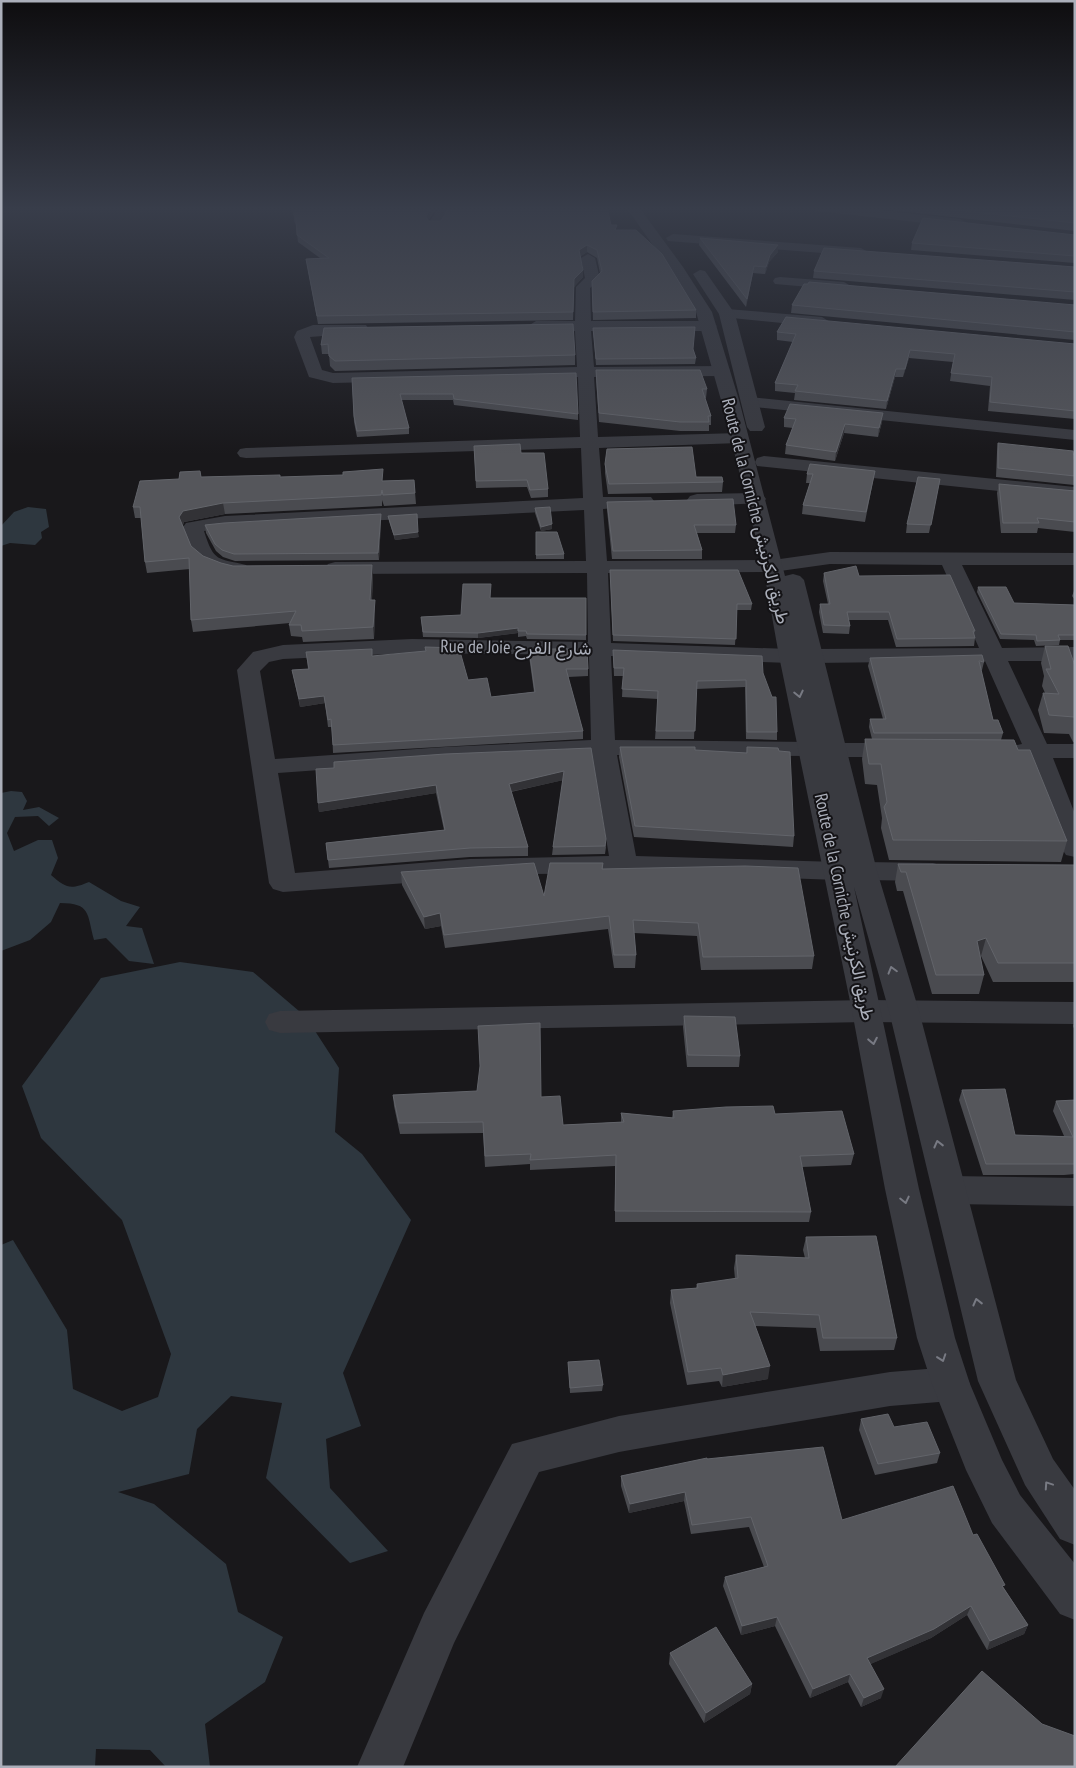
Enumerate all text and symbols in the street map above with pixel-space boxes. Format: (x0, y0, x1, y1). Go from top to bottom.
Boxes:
street label: Route de la Corniche طريق الكرنيش (717, 396, 795, 626)
street label: Rue de Joie شارع الفرح (440, 634, 592, 661)
one-way arrow (793, 689, 804, 698)
street label: Route de la Corniche طريق الكرنيش (810, 791, 880, 1023)
one-way arrow (888, 966, 898, 974)
one-way arrow (867, 1036, 878, 1045)
one-way arrow (933, 1139, 944, 1148)
one-way arrow (899, 1196, 910, 1205)
one-way arrow (973, 1298, 983, 1306)
one-way arrow (937, 1353, 947, 1362)
one-way arrow (1045, 1481, 1054, 1491)

